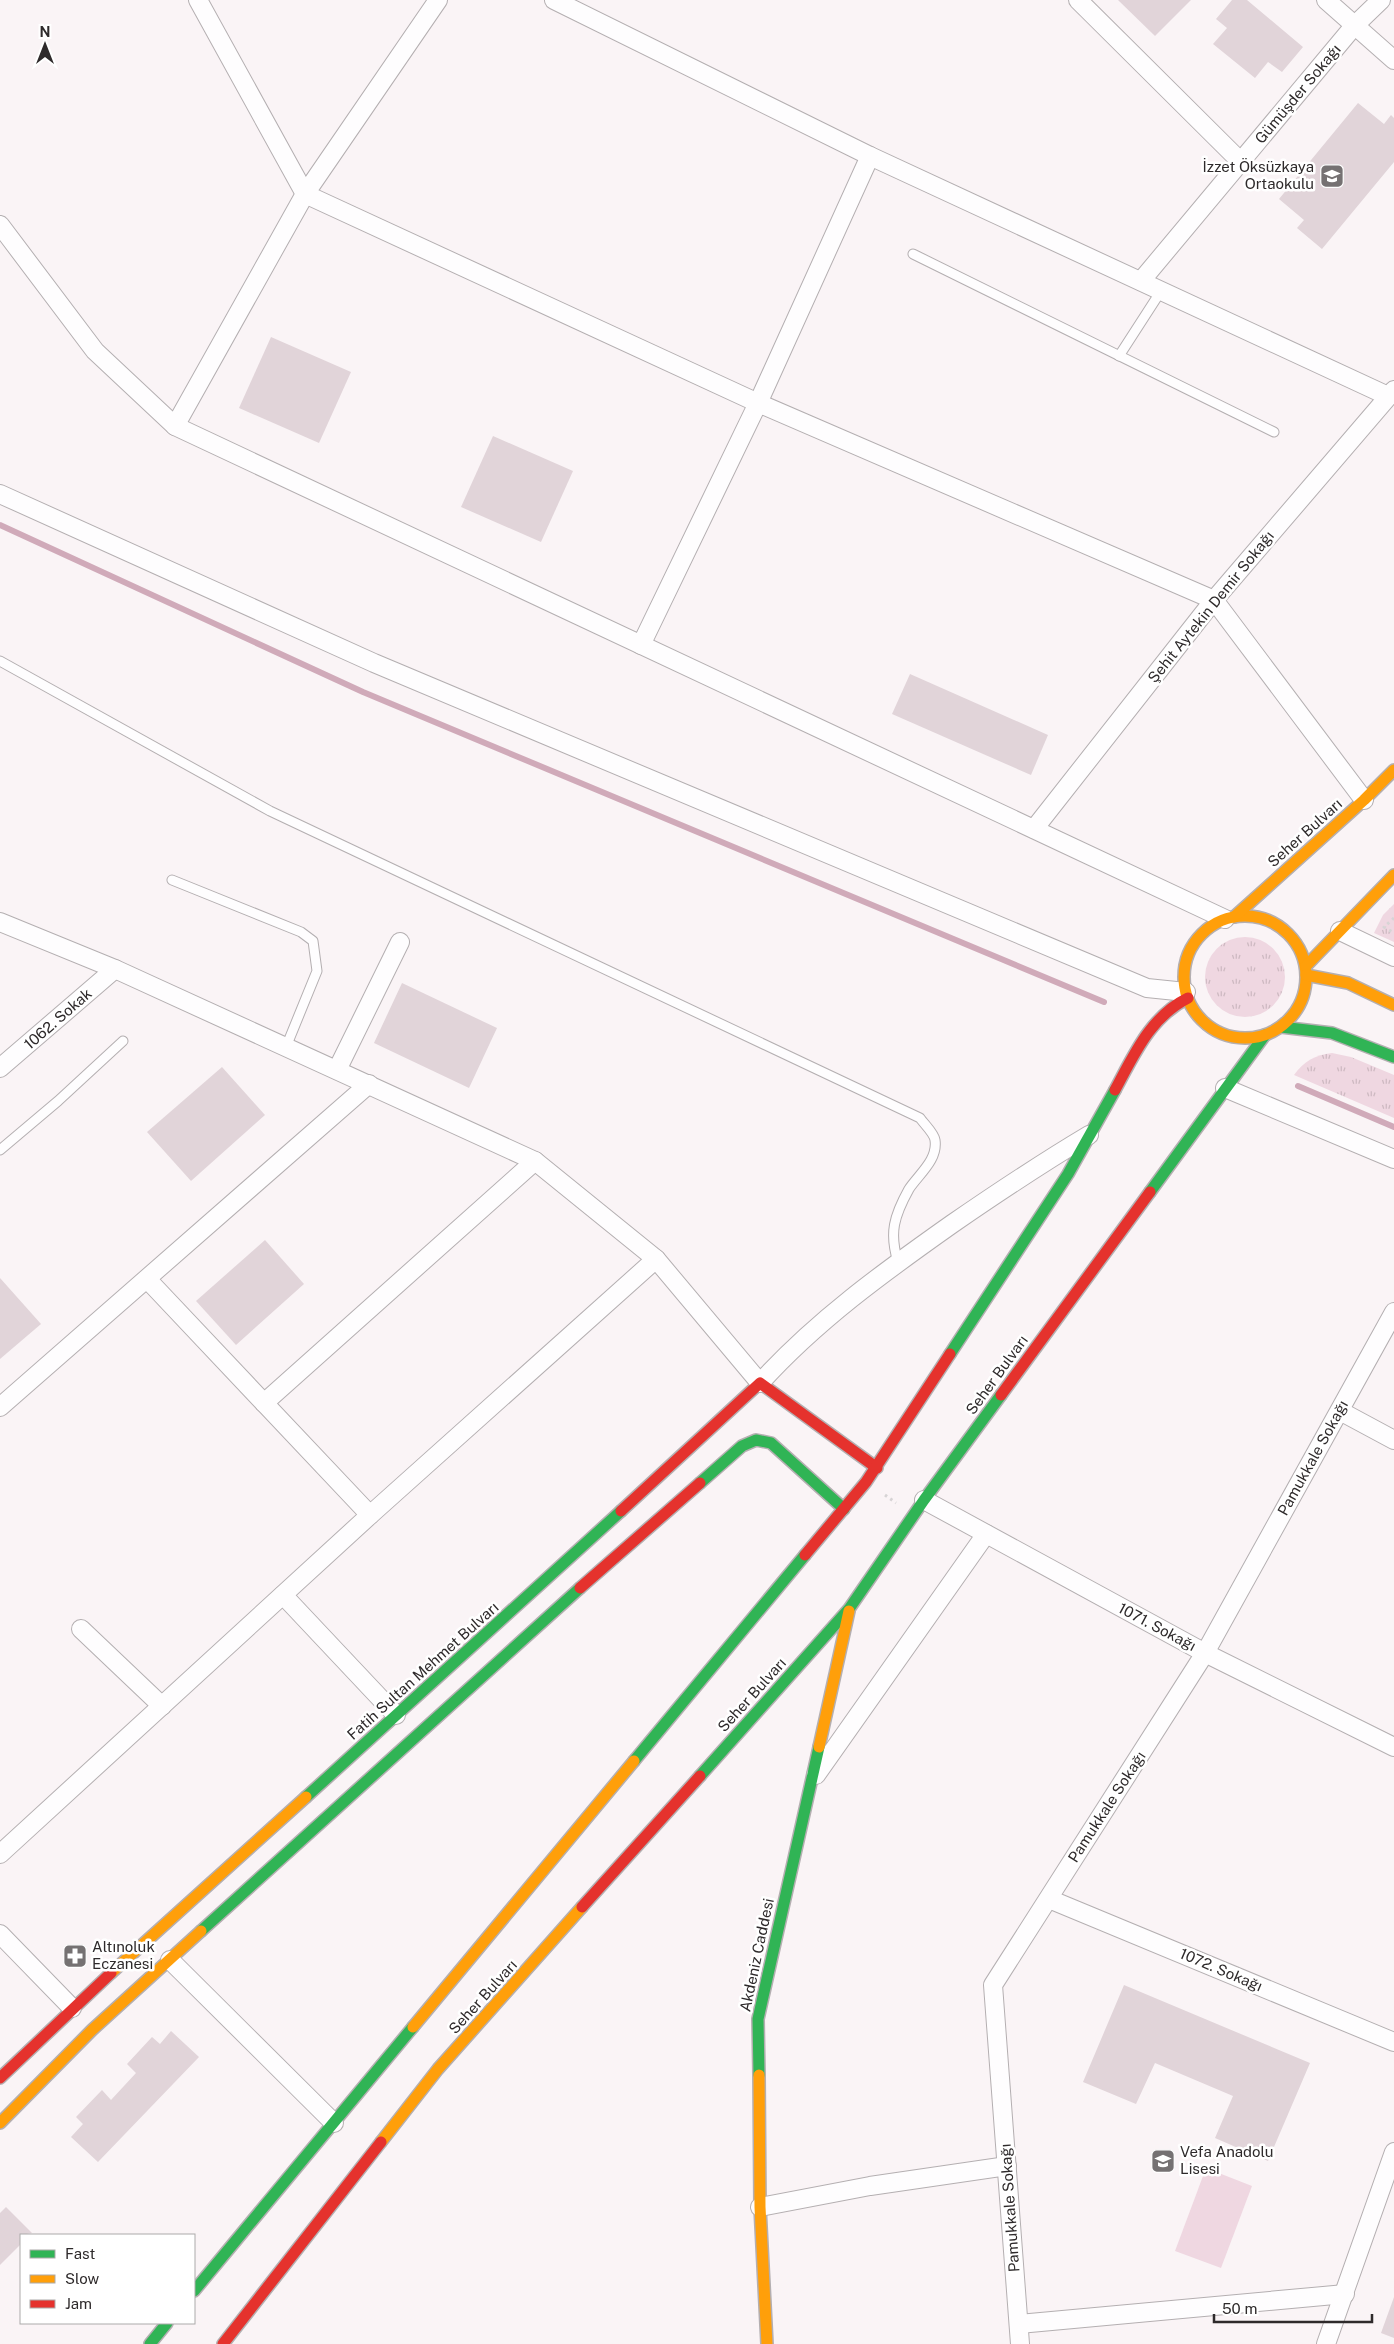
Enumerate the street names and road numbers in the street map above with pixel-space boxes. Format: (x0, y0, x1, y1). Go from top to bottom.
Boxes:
street label: Gümüşder Sokağı (1251, 41, 1344, 147)
street label: Şehit Aytekin Demir Sokağı (1144, 527, 1277, 686)
street label: Seher Bulvarı (1264, 795, 1345, 870)
street label: 1062. Sokak (20, 985, 95, 1053)
street label: Seher Bulvarı (962, 1332, 1031, 1418)
street label: Pamukkale Sokağı (1274, 1397, 1351, 1518)
street label: Fatih Sultan Mehmet Bulvarı (344, 1598, 502, 1743)
street label: 1071. Sokağı (1116, 1599, 1199, 1654)
street label: Seher Bulvarı (714, 1654, 789, 1735)
street label: Pamukkale Sokağı (1064, 1748, 1149, 1865)
street label: Akdeniz Caddesi (736, 1897, 777, 2013)
street label: 1072. Sokağı (1177, 1945, 1265, 1995)
street label: Seher Bulvarı (445, 1956, 520, 2037)
street label: Pamukkale Sokağı (997, 2143, 1022, 2273)

